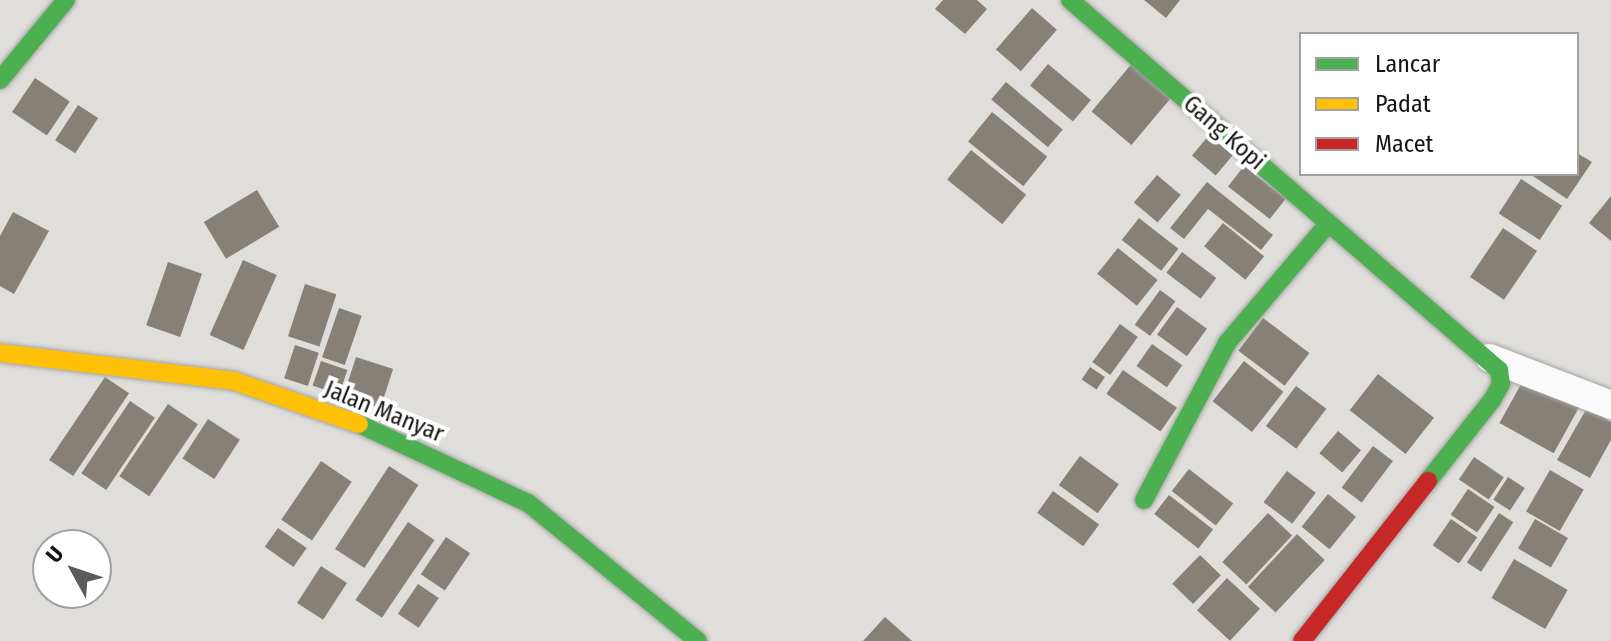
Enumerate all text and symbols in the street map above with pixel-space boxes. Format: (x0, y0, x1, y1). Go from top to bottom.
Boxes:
legend (1299, 32, 1579, 176)
text: Lancar (1375, 50, 1440, 78)
street label: Gang Kopi (1177, 90, 1271, 176)
text: Padat (1375, 90, 1431, 118)
text: Macet (1375, 130, 1433, 158)
street label: Jalan Manyar (320, 375, 448, 449)
north arrow (32, 529, 112, 609)
text: U (40, 541, 69, 568)

